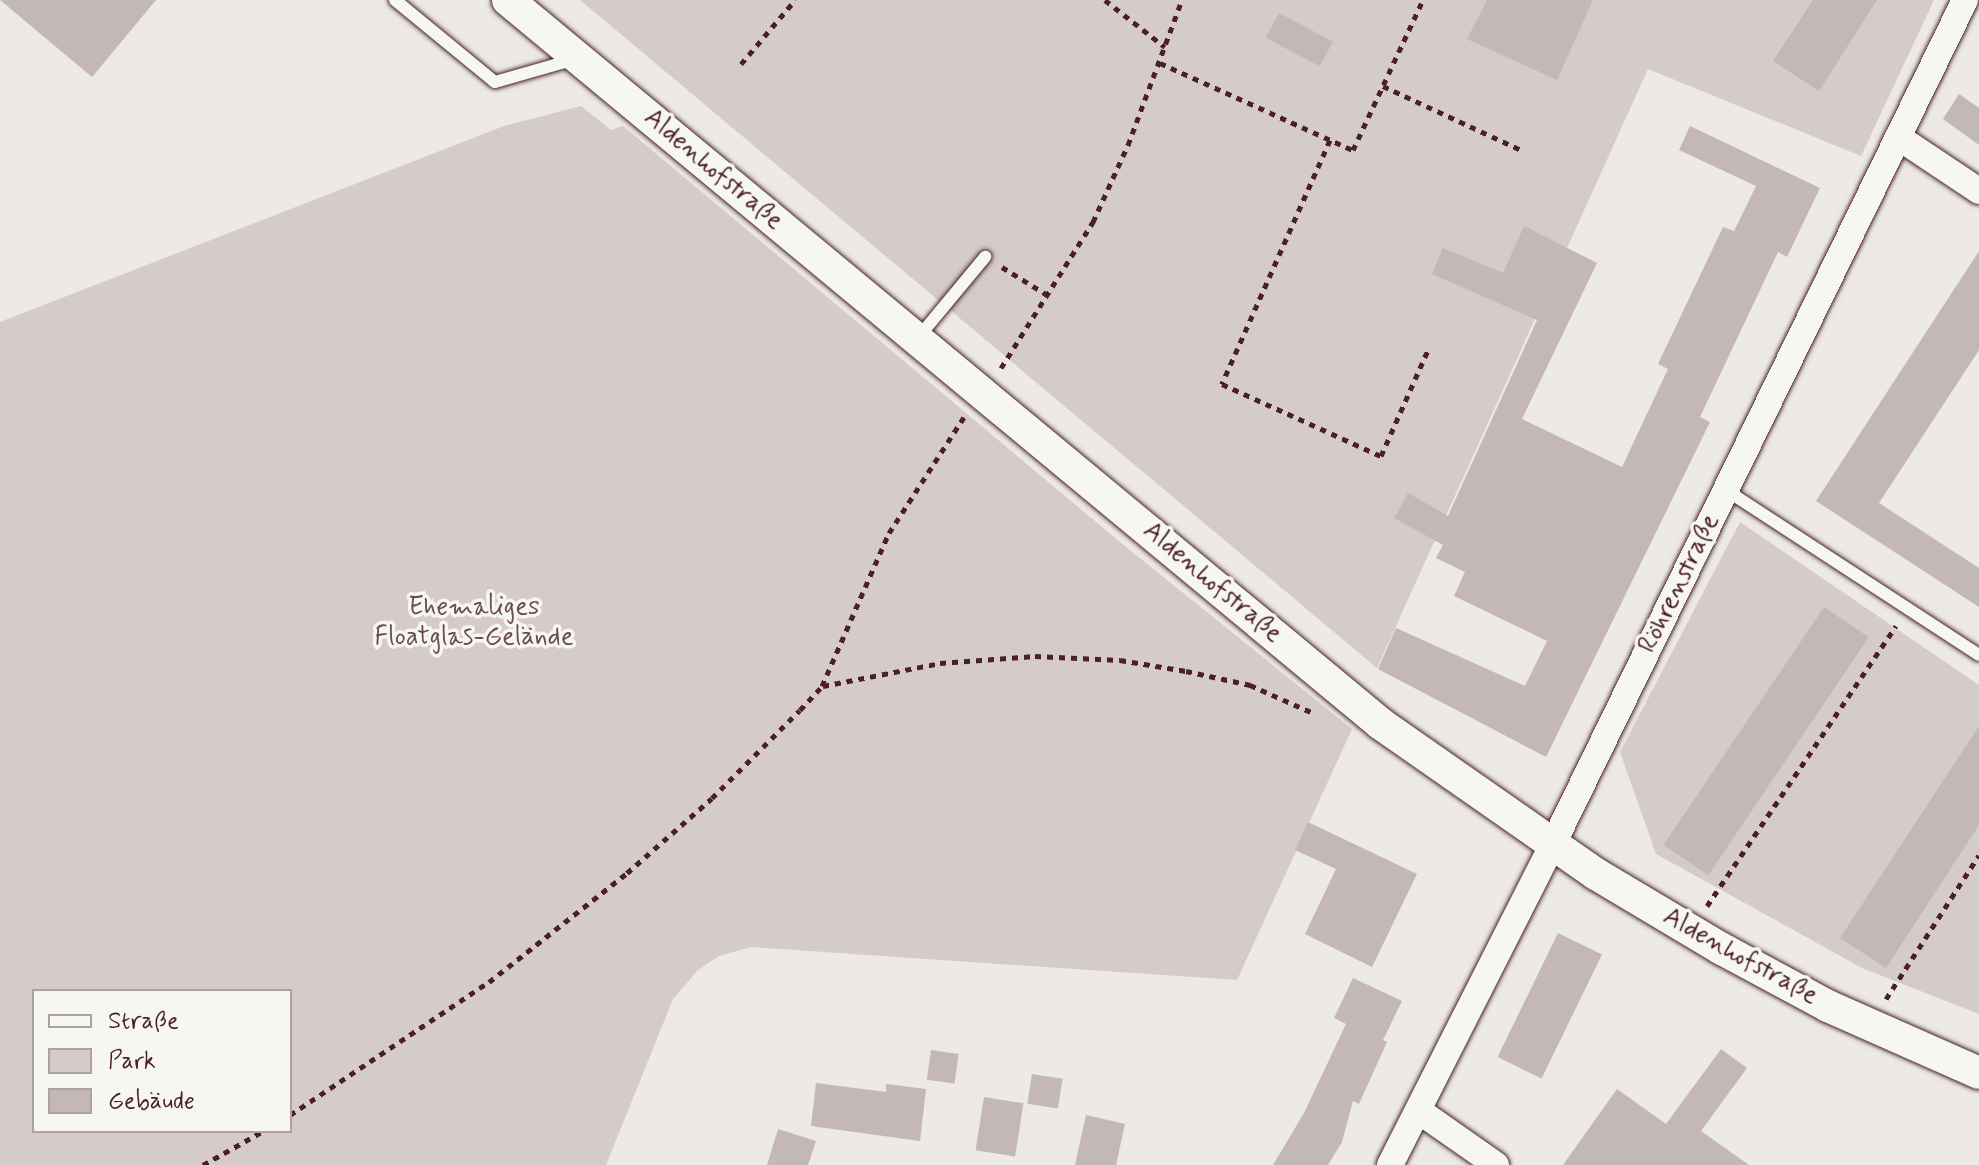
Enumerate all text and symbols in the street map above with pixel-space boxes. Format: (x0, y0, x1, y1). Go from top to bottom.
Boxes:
street label: Aldenhofstraße (637, 103, 789, 237)
street label: Röhrenstraße (1633, 509, 1727, 659)
street label: Aldenhofstraße (1136, 516, 1288, 650)
park label: Ehemaliges Floatglas-Gelände (375, 592, 573, 654)
street label: Aldenhofstraße (1657, 902, 1823, 1012)
legend (32, 989, 292, 1133)
text: Straße (108, 1006, 179, 1037)
text: Park (108, 1046, 156, 1077)
text: Gebäude (108, 1086, 195, 1117)

